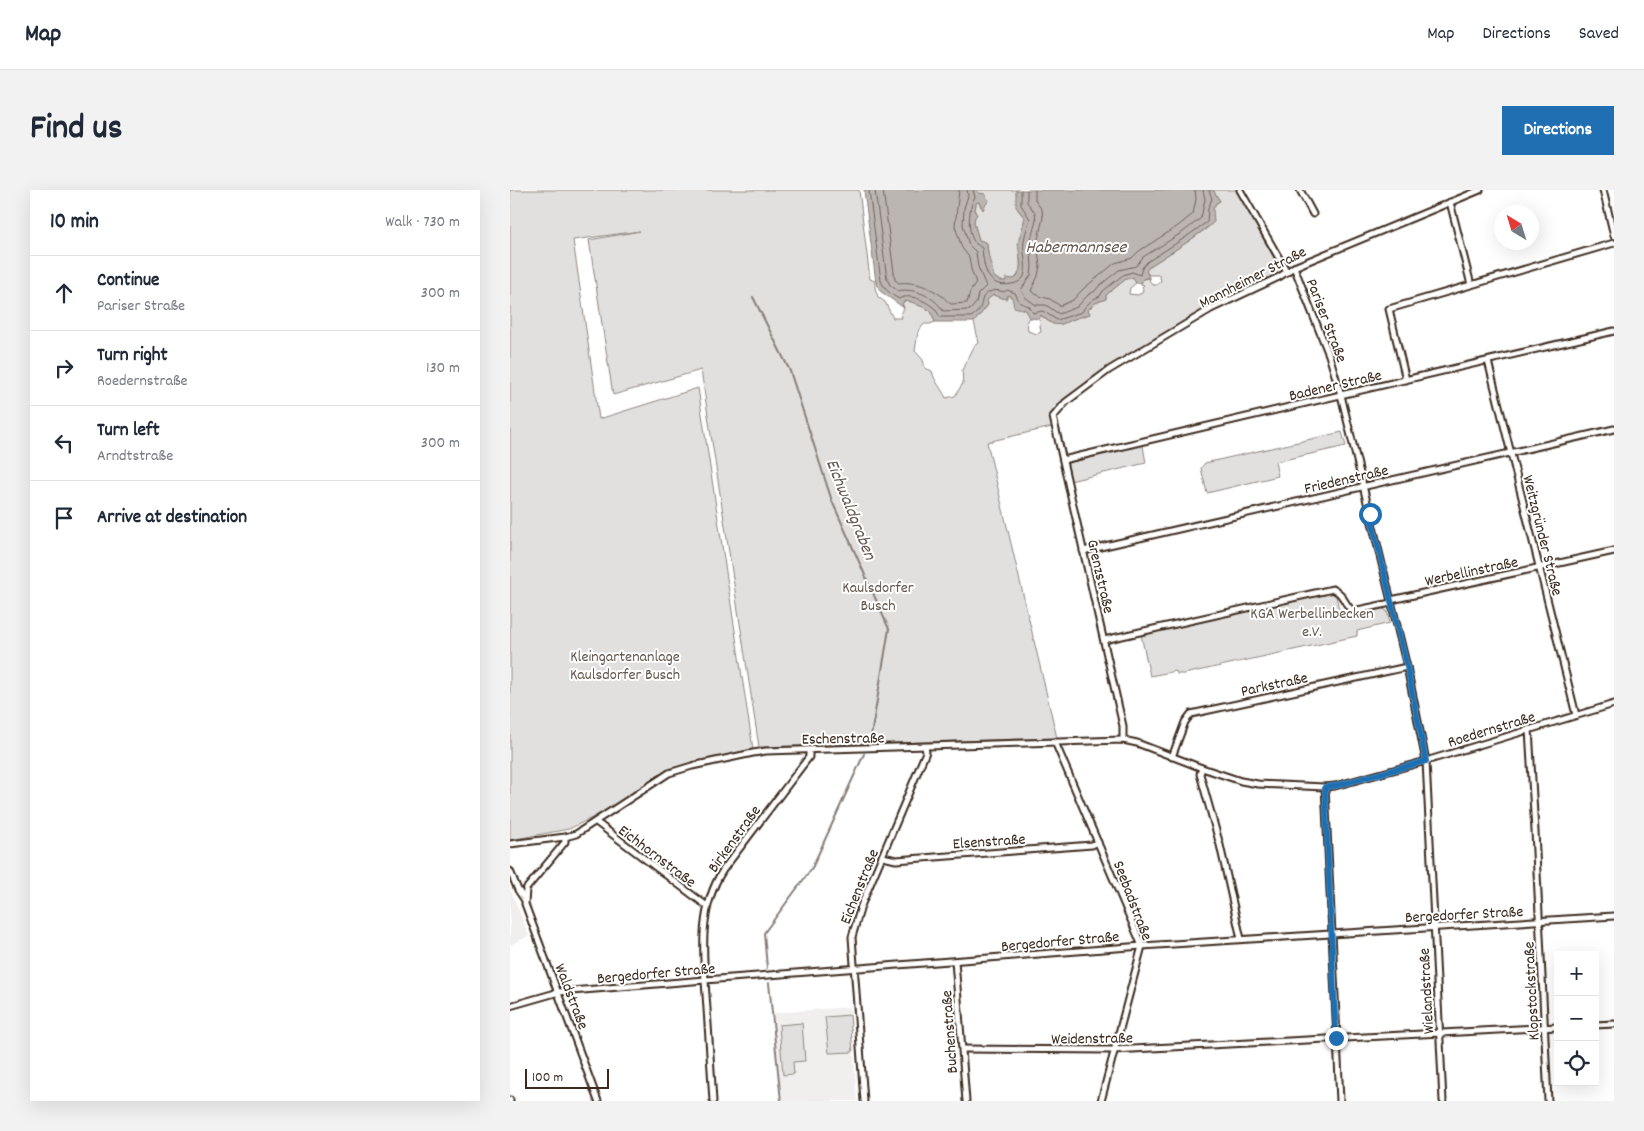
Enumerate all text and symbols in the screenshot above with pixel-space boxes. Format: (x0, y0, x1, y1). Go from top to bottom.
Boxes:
text: Map (25, 18, 61, 52)
text: Map (1427, 22, 1454, 47)
text: Directions (1482, 22, 1551, 47)
text: Saved (1579, 22, 1619, 47)
text: Find us (30, 105, 122, 155)
button: Directions (1502, 106, 1614, 155)
north arrow (1494, 205, 1539, 250)
text: 10 min (50, 208, 99, 238)
text: Walk · 730 m (385, 211, 460, 234)
water label: Habermannsee (1026, 236, 1128, 261)
street label: Mannheimer Straße (1196, 241, 1311, 315)
text: Continue (97, 268, 159, 295)
street label: Pariser Straße (1299, 276, 1352, 366)
icon: ahead (50, 279, 78, 307)
text: 300 m (421, 282, 460, 305)
text: Pariser Straße (97, 295, 185, 318)
text: Turn right (97, 343, 168, 370)
icon: right (50, 354, 78, 382)
text: 130 m (426, 357, 460, 380)
street label: Badener Straße (1287, 365, 1384, 408)
text: Roedernstraße (97, 370, 188, 393)
text: Turn left (97, 418, 160, 445)
icon: left (50, 429, 78, 457)
text: 300 m (421, 432, 460, 455)
text: Arndtstraße (97, 445, 173, 468)
water label: Eichwaldgraben (818, 456, 882, 565)
street label: Friedenstraße (1302, 460, 1391, 501)
street label: Weitzgründer Straße (1515, 473, 1568, 598)
route start (1359, 503, 1382, 526)
icon: arrive (50, 504, 78, 532)
text: Arrive at destination (97, 505, 247, 532)
street label: Grenzstraße (1080, 537, 1119, 616)
street label: Werbellinstraße (1423, 551, 1520, 594)
park label: Kaulsdorfer Busch (842, 577, 914, 618)
park label: KGA Werbellinbecken e.V. (1250, 603, 1374, 644)
park label: Kleingartenanlage Kaulsdorfer Busch (570, 646, 680, 687)
street label: Parkstraße (1239, 667, 1310, 704)
street label: Roedernstraße (1445, 706, 1538, 755)
street label: Eschenstraße (801, 727, 885, 752)
street label: Birkenstraße (703, 801, 767, 878)
street label: Eichhornstraße (613, 820, 700, 894)
street label: Elsenstraße (952, 828, 1026, 857)
street label: Eichenstraße (835, 846, 886, 928)
street label: Seebadstraße (1106, 858, 1157, 944)
street label: Bergedorfer Straße (1404, 901, 1524, 930)
street label: Bergedorfer Straße (1000, 926, 1120, 959)
street label: Klopstockstraße (1518, 941, 1547, 1041)
street label: Wielandstraße (1414, 947, 1441, 1034)
map controls (1554, 951, 1599, 1086)
button: + (1554, 951, 1599, 996)
street label: Bergedorfer Straße (596, 958, 716, 991)
street label: Waldstraße (548, 961, 594, 1033)
street label: Buchenstraße (936, 989, 965, 1074)
button: − (1554, 996, 1599, 1041)
street label: Weidenstraße (1051, 1027, 1133, 1052)
route end (1325, 1027, 1348, 1050)
button: locate (1554, 1041, 1599, 1086)
scale bar (525, 1066, 609, 1089)
text: 100 m (532, 1068, 563, 1088)

